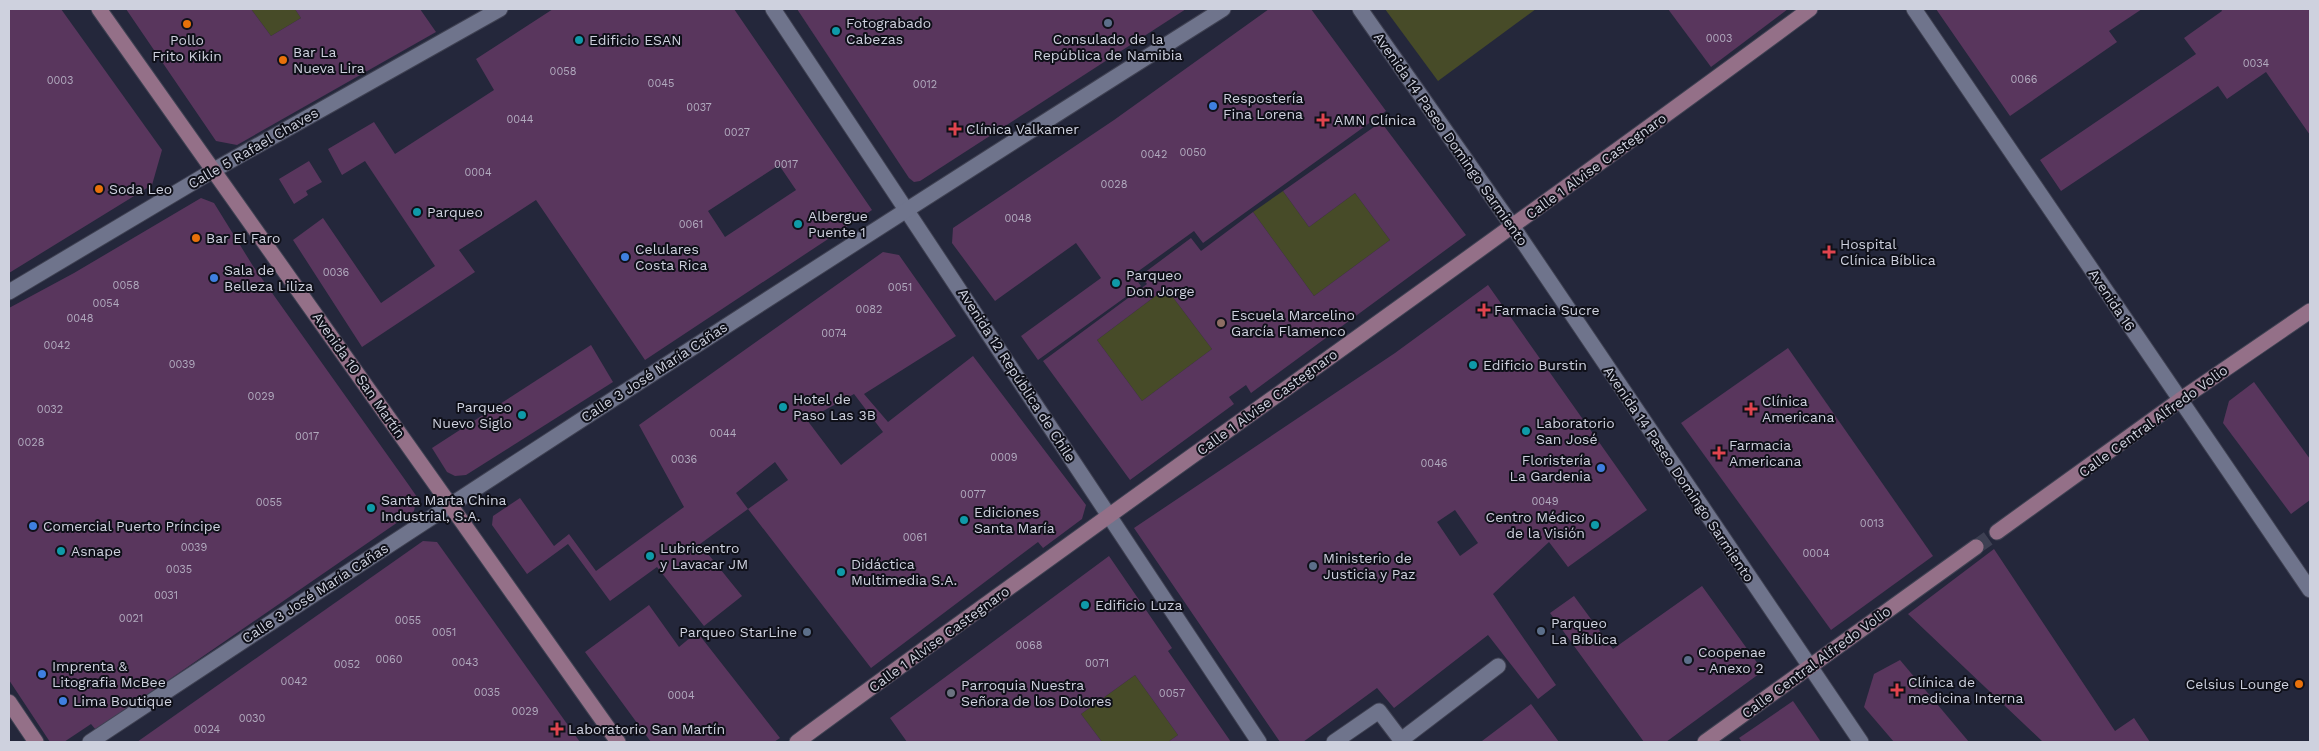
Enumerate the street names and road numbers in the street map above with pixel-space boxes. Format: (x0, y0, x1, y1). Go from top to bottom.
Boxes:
street label: Avenida 14 Paseo Domingo Sarmiento (1371, 29, 1531, 249)
street label: Calle 5 Rafael Chaves (185, 104, 321, 192)
street label: Calle 1 Alvise Castegnaro (1523, 110, 1669, 222)
street label: Avenida 16 (2085, 266, 2139, 334)
street label: Avenida 12 República de Chile (955, 285, 1079, 465)
street label: Avenida 10 San Martín (309, 309, 409, 441)
street label: Calle 3 José María Cañas (578, 319, 730, 425)
street label: Calle 1 Alvise Castegnaro (1194, 346, 1340, 458)
street label: Calle Central Alfredo Volio (2076, 362, 2230, 480)
street label: Avenida 14 Paseo Domingo Sarmiento (1601, 363, 1757, 585)
street label: Calle 3 José María Cañas (239, 540, 391, 646)
street label: Calle 1 Alvise Castegnaro (866, 583, 1012, 695)
street label: Calle Central Alfredo Volio (1739, 603, 1893, 721)

